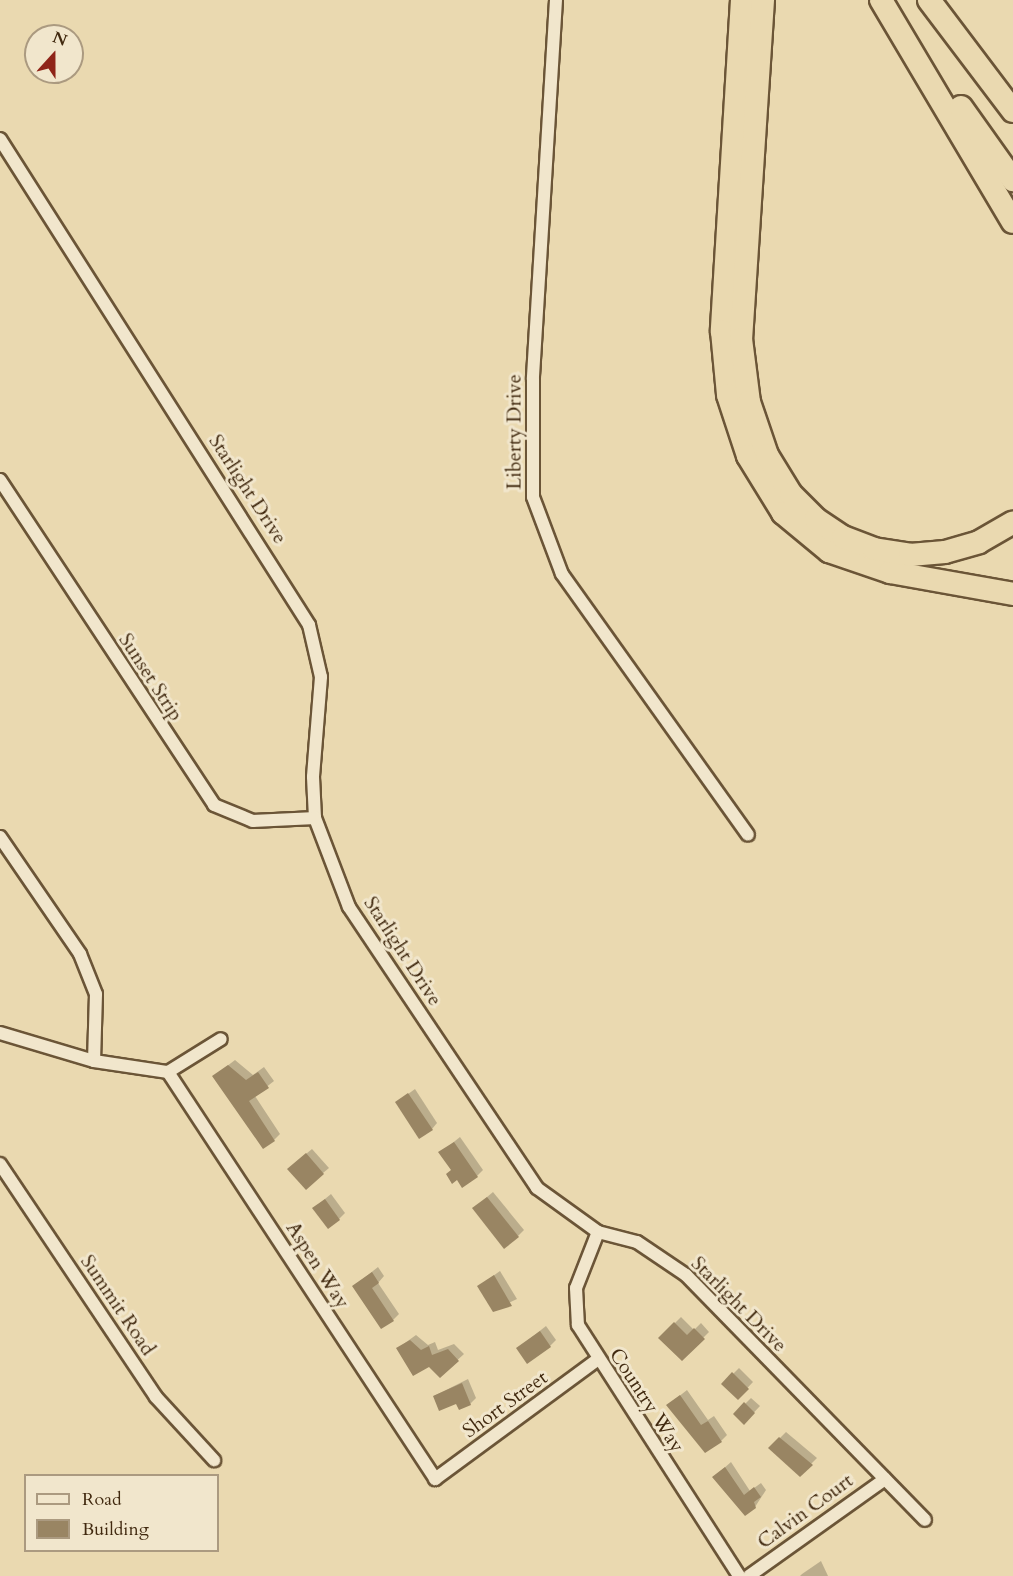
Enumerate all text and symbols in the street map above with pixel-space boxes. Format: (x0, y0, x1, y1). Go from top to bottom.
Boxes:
north arrow (24, 24, 84, 84)
text: N (49, 26, 70, 52)
street label: Liberty Drive (502, 374, 526, 490)
street label: Starlight Drive (204, 430, 292, 548)
street label: Sunset Strip (114, 629, 188, 725)
street label: Starlight Drive (359, 892, 447, 1010)
street label: Aspen Way (281, 1217, 355, 1313)
street label: Summit Road (76, 1250, 160, 1360)
street label: Starlight Drive (686, 1251, 792, 1357)
street label: Country Way (604, 1343, 690, 1457)
street label: Short Street (458, 1365, 552, 1443)
street label: Calvin Court (753, 1468, 857, 1554)
legend (24, 1474, 219, 1552)
text: Road (82, 1487, 122, 1512)
text: Building (82, 1517, 149, 1542)

